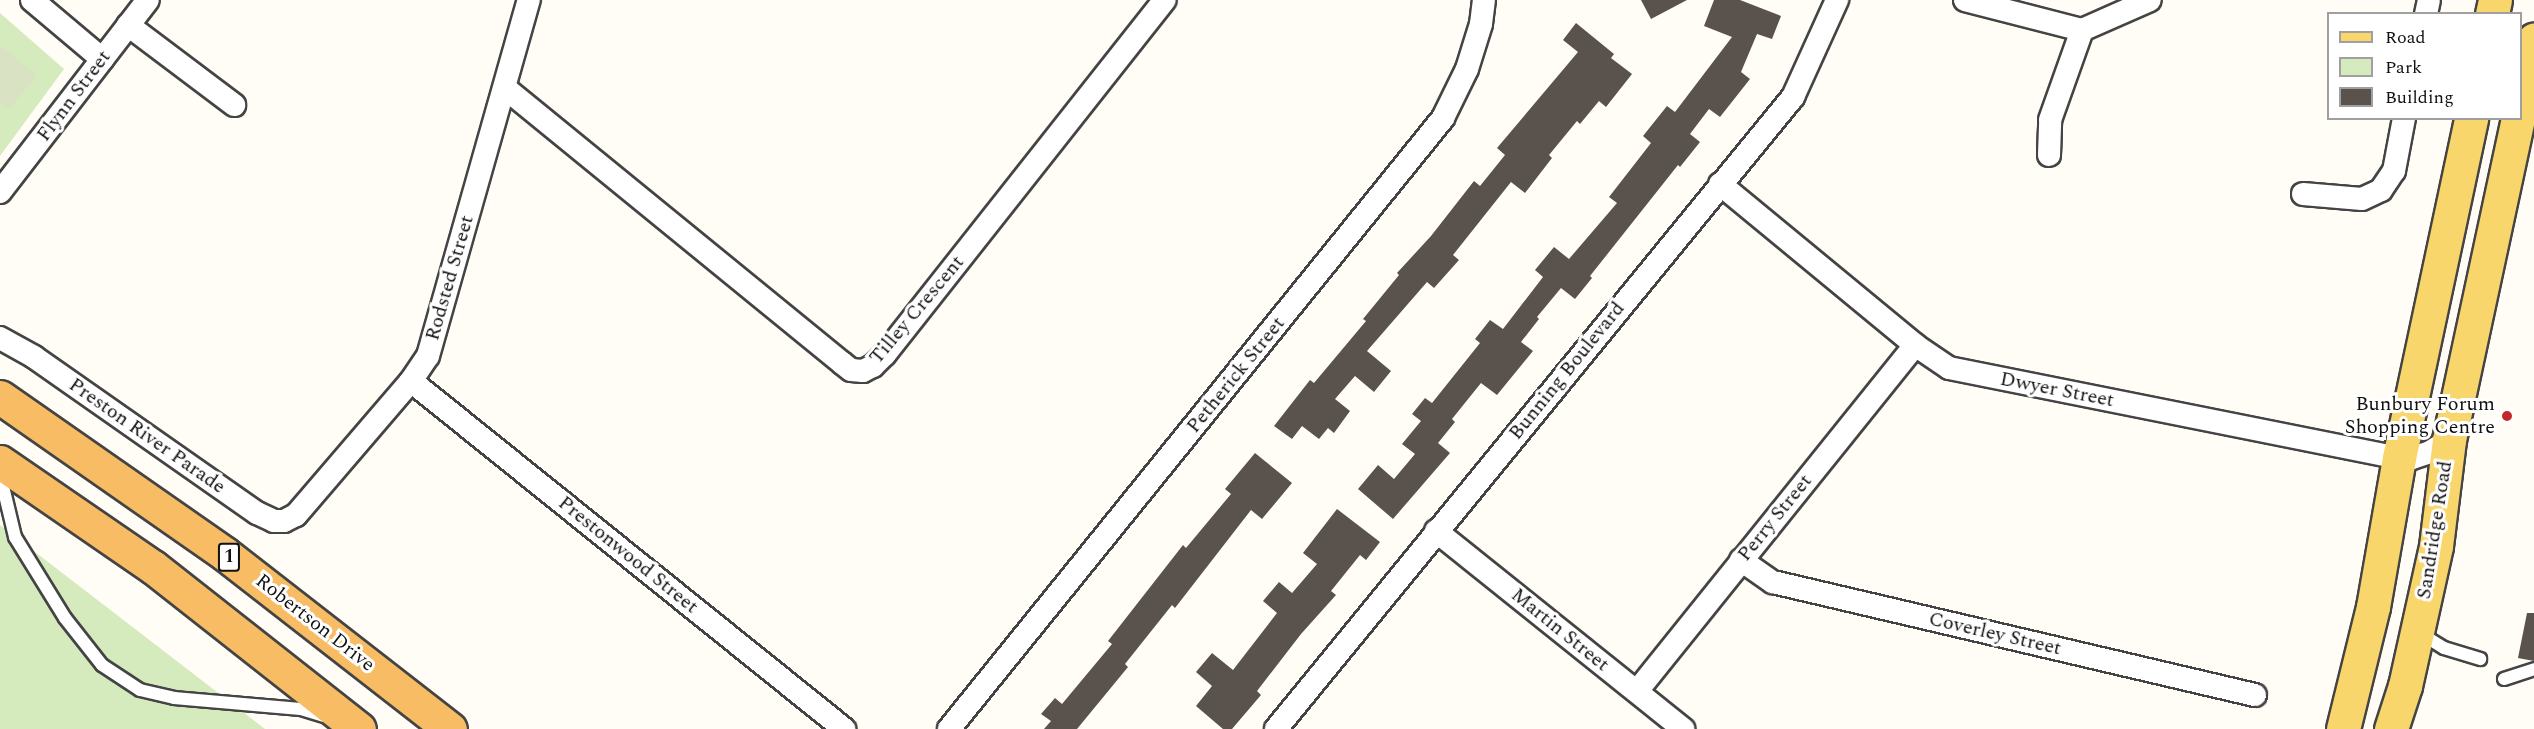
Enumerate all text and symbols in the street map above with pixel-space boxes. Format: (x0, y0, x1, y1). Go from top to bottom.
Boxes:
legend (2327, 12, 2522, 120)
text: Road (2385, 24, 2426, 51)
street label: Flynn Street (32, 46, 116, 146)
text: Park (2385, 54, 2422, 81)
text: Building (2385, 84, 2454, 111)
street label: Rodsted Street (421, 213, 479, 343)
street label: Tilley Crescent (865, 251, 969, 369)
street label: Bunning Boulevard (1504, 297, 1630, 445)
street label: Petherick Street (1182, 312, 1290, 438)
street label: Dwyer Street (1998, 367, 2116, 413)
street label: Preston River Parade (64, 373, 230, 499)
place label: Bunbury Forum Shopping Centre (2345, 392, 2495, 439)
marker: Bunbury Forum Shopping Centre (2500, 409, 2514, 423)
street label: Sandridge Road (2412, 459, 2458, 601)
street label: Perry Street (1733, 470, 1817, 566)
street label: Prestonwood Street (553, 491, 703, 619)
road number: 1 (217, 542, 241, 572)
street label: Robertson Drive (250, 569, 380, 677)
street label: Martin Street (1506, 583, 1614, 677)
street label: Coverley Street (1926, 607, 2064, 661)

